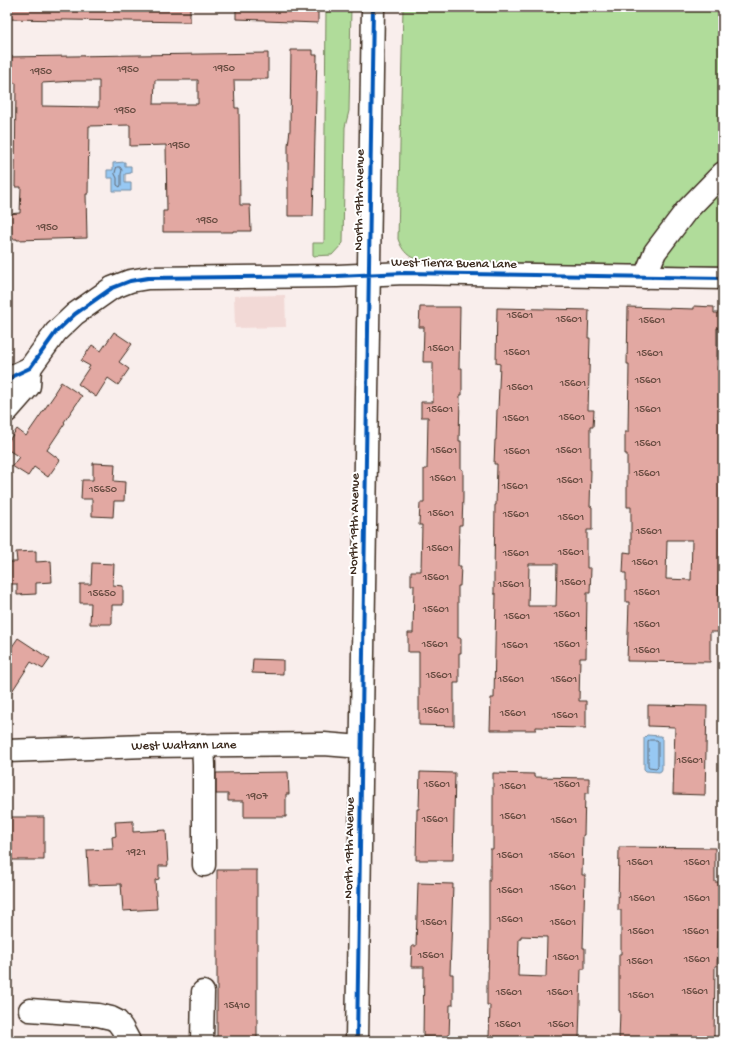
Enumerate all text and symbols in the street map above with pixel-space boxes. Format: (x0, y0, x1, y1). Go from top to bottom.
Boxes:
house number: 1950 (212, 63, 235, 75)
house number: 1950 (116, 64, 139, 76)
house number: 1950 (29, 66, 52, 78)
house number: 1950 (113, 105, 136, 117)
house number: 1950 (167, 140, 190, 152)
street label: North 19th Avenue (352, 149, 368, 251)
house number: 1950 (195, 215, 218, 227)
house number: 1950 (35, 222, 58, 234)
street label: West Tierra Buena Lane (391, 255, 517, 273)
house number: 15601 (506, 310, 533, 322)
house number: 15601 (555, 314, 582, 326)
house number: 15601 (638, 315, 665, 327)
house number: 15601 (427, 343, 454, 355)
house number: 15601 (503, 347, 530, 359)
house number: 15601 (636, 348, 663, 360)
house number: 15601 (634, 375, 661, 387)
house number: 15601 (559, 378, 586, 390)
house number: 15601 (506, 382, 533, 394)
house number: 15601 (426, 404, 453, 416)
house number: 15601 (634, 404, 661, 416)
house number: 15601 (558, 412, 585, 424)
house number: 15601 (502, 413, 529, 425)
house number: 15601 (634, 438, 661, 450)
house number: 15601 (430, 445, 457, 457)
house number: 15601 (555, 445, 582, 457)
house number: 15601 (503, 446, 530, 458)
house number: 15601 (633, 468, 660, 480)
street label: North 19th Avenue (347, 473, 363, 575)
house number: 15601 (429, 473, 456, 485)
house number: 15601 (556, 475, 583, 487)
house number: 15601 (501, 481, 528, 493)
house number: 15650 (88, 484, 117, 496)
house number: 15601 (427, 508, 454, 520)
house number: 15601 (502, 509, 529, 521)
house number: 15601 (557, 512, 584, 524)
house number: 15601 (635, 526, 662, 538)
house number: 15601 (426, 543, 453, 555)
house number: 15601 (557, 547, 584, 559)
house number: 15601 (502, 548, 529, 560)
house number: 15601 (631, 557, 658, 569)
house number: 15601 (422, 572, 449, 584)
house number: 15601 (559, 577, 586, 589)
house number: 15601 (497, 579, 524, 591)
house number: 15601 (633, 587, 660, 599)
house number: 15650 (87, 588, 116, 600)
house number: 15601 (422, 604, 449, 616)
house number: 15601 (553, 609, 580, 621)
house number: 15601 (503, 611, 530, 623)
house number: 15601 (633, 619, 660, 631)
house number: 15601 (421, 639, 448, 651)
house number: 15601 (553, 639, 580, 651)
house number: 15601 (501, 640, 528, 652)
house number: 15601 (633, 645, 660, 657)
house number: 15601 (425, 670, 452, 682)
house number: 15601 (497, 674, 524, 686)
house number: 15601 (550, 674, 577, 686)
house number: 15601 (422, 705, 449, 717)
house number: 15601 (499, 708, 526, 720)
house number: 15601 (551, 710, 578, 722)
street label: West Waltann Lane (131, 737, 237, 754)
house number: 15601 (676, 755, 703, 767)
house number: 15601 (423, 779, 450, 791)
house number: 15601 (553, 779, 580, 791)
house number: 15601 (499, 781, 526, 793)
house number: 1907 (245, 791, 268, 803)
street label: North 19th Avenue (342, 797, 358, 899)
house number: 15601 (499, 811, 526, 823)
house number: 15601 (421, 814, 448, 826)
house number: 15601 (550, 815, 577, 827)
house number: 1921 (125, 847, 146, 859)
house number: 15601 (496, 850, 523, 862)
house number: 15601 (548, 850, 575, 862)
house number: 15601 (626, 857, 653, 869)
house number: 15601 (683, 857, 710, 869)
house number: 15601 (549, 882, 576, 894)
house number: 15601 (496, 885, 523, 897)
house number: 15601 (628, 893, 655, 905)
house number: 15601 (683, 893, 710, 905)
house number: 15601 (496, 914, 523, 926)
house number: 15601 (420, 917, 447, 929)
house number: 15601 (549, 917, 576, 929)
house number: 15601 (627, 926, 654, 938)
house number: 15601 (682, 926, 709, 938)
house number: 15601 (417, 950, 444, 962)
house number: 15601 (552, 952, 579, 964)
house number: 15601 (683, 954, 710, 966)
house number: 15601 (626, 956, 653, 968)
house number: 15601 (681, 986, 708, 998)
house number: 15601 (495, 987, 522, 999)
house number: 15601 (546, 987, 573, 999)
house number: 15601 (627, 990, 654, 1002)
house number: 15410 (223, 1000, 250, 1012)
house number: 15601 (494, 1019, 521, 1031)
house number: 15601 (547, 1019, 574, 1031)

